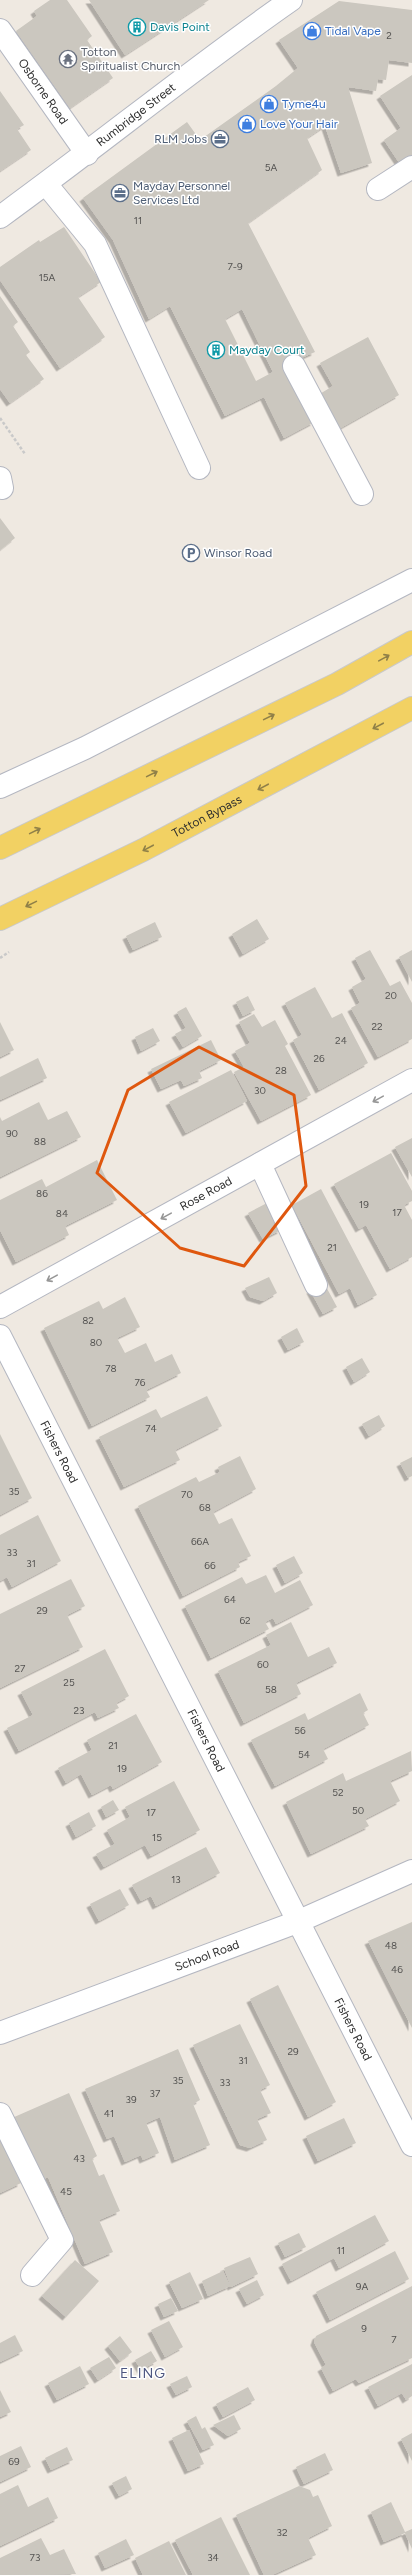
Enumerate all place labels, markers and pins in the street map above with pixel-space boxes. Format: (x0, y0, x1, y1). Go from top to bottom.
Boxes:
building icon: Davis Point (127, 17, 147, 37)
place label: Davis Point (150, 20, 210, 34)
shop icon: Tidal Vape (302, 21, 322, 41)
place label: Tidal Vape (325, 24, 381, 38)
place label: Totton Spiritualist Church (81, 45, 181, 73)
temple icon: Totton Spiritualist Church (58, 49, 78, 69)
shop icon: Tyme4u (259, 94, 279, 114)
place label: Tyme4u (282, 97, 326, 111)
shop icon: Love Your Hair (237, 114, 257, 134)
place label: Love Your Hair (260, 117, 338, 131)
office icon: RLM Jobs (210, 129, 230, 149)
place label: RLM Jobs (154, 132, 207, 146)
place label: Mayday Personnel Services Ltd (133, 179, 230, 207)
office icon: Mayday Personnel Services Ltd (110, 183, 130, 203)
building icon: Mayday Court (206, 340, 226, 360)
place label: Mayday Court (229, 343, 305, 357)
parking icon: Winsor Road (181, 543, 201, 563)
place label: Winsor Road (204, 546, 272, 560)

